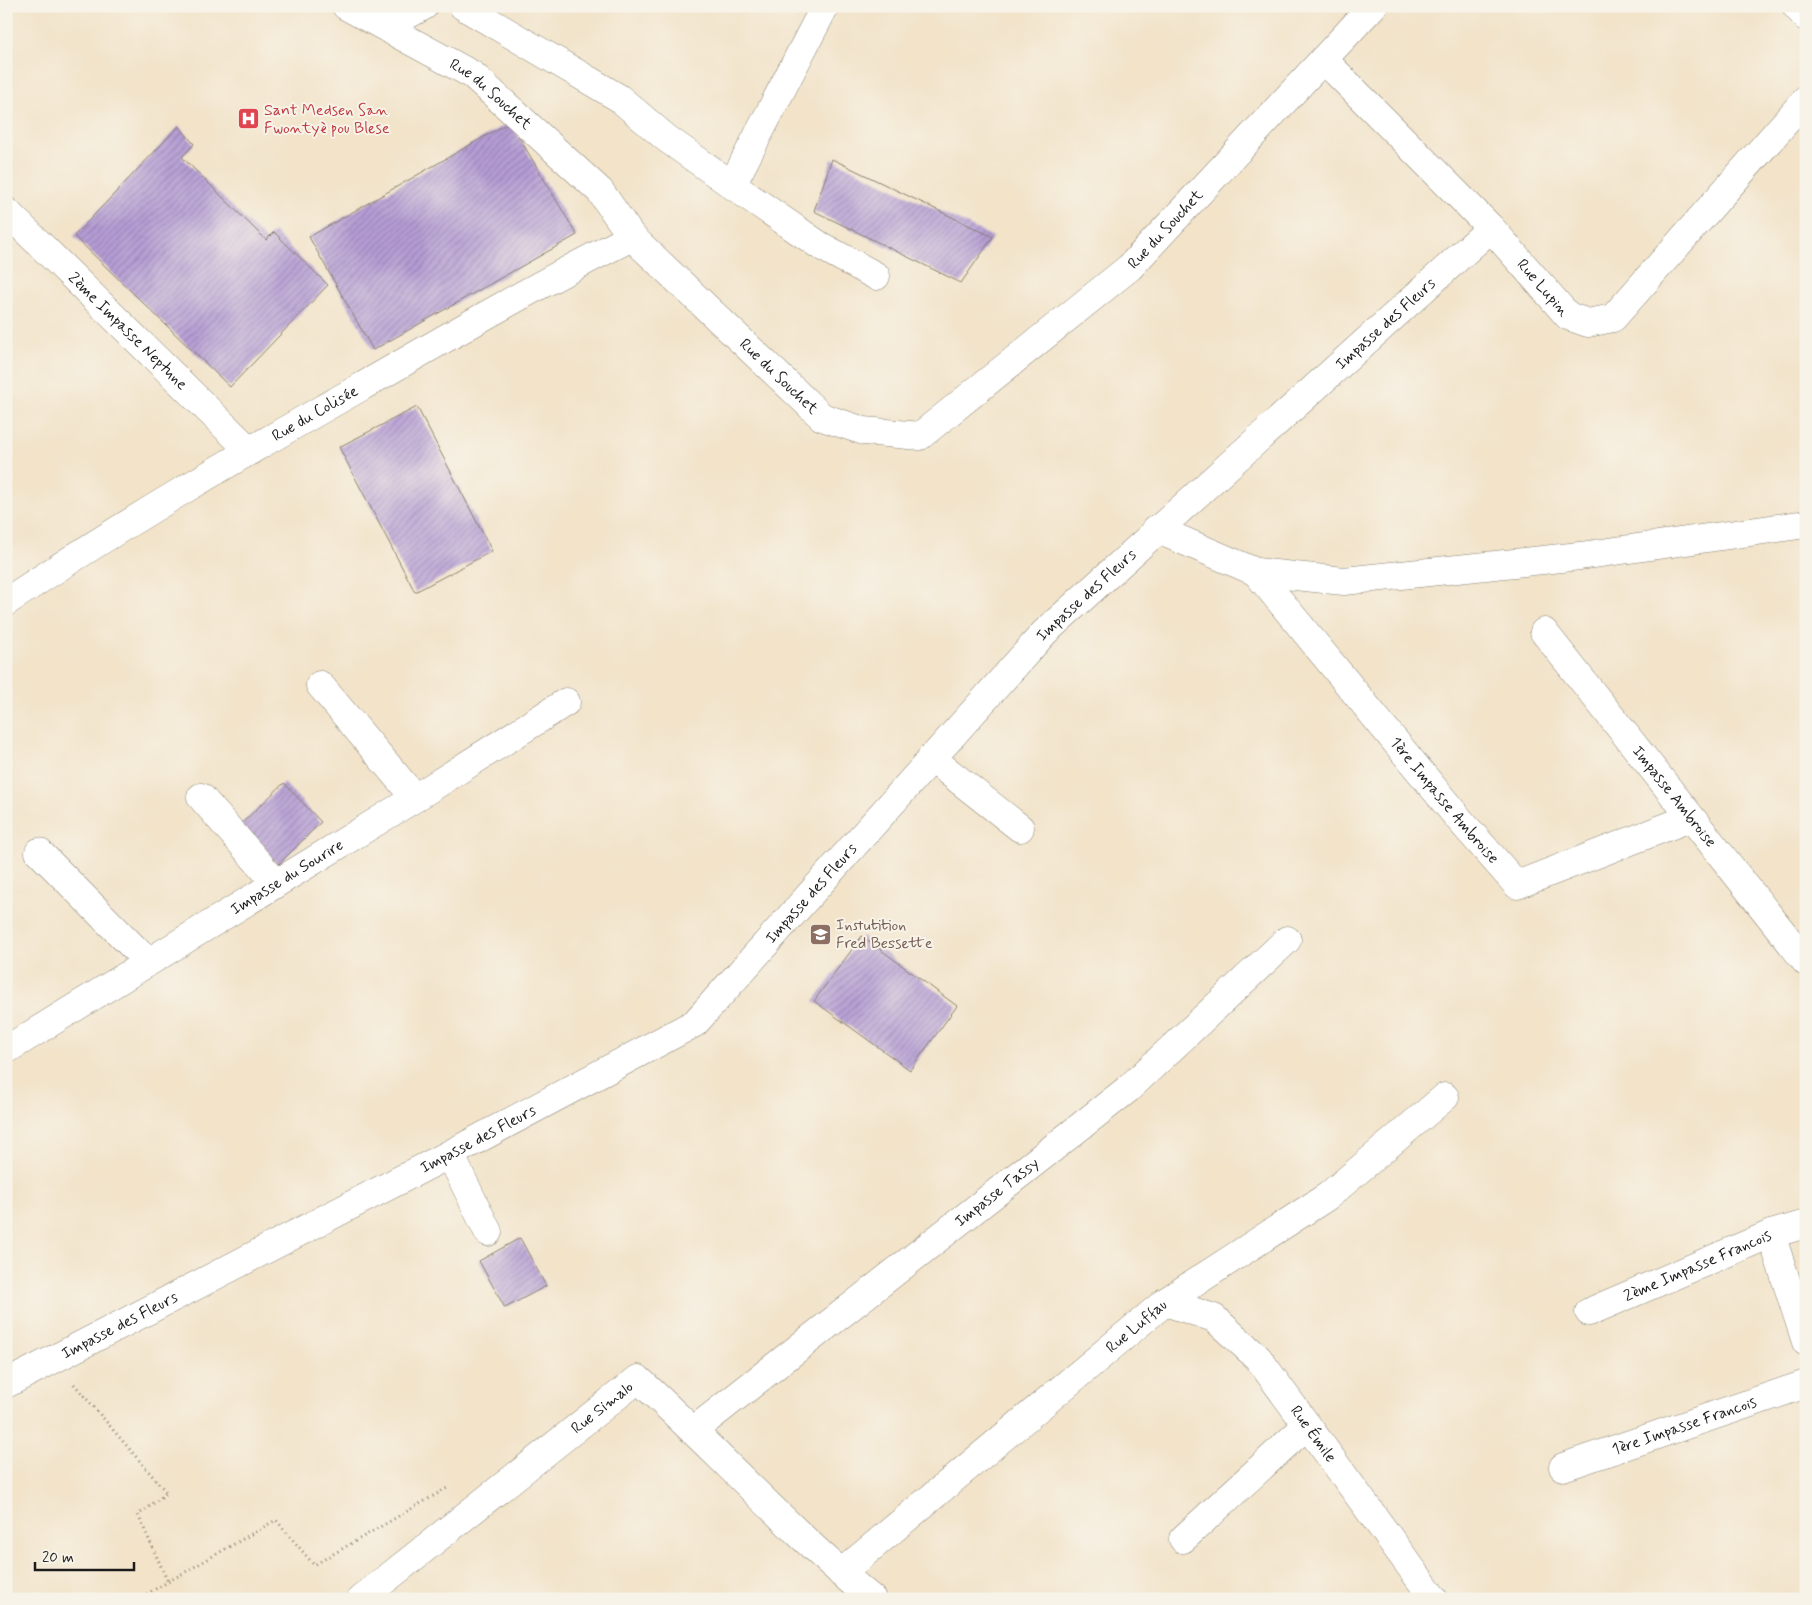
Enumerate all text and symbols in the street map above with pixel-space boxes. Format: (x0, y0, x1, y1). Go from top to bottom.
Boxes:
street label: Rue du Souchet (446, 54, 537, 135)
place label: Sant Medsen San Fwontyè pou Blese (264, 100, 390, 139)
hospital icon: Sant Medsen San Fwontyè pou Blese (236, 107, 260, 131)
street label: Rue du Souchet (1123, 184, 1208, 274)
street label: Rue Lupin (1512, 254, 1574, 321)
street label: 2ème Impasse Neptune (64, 267, 192, 394)
street label: Impasse des Fleurs (1331, 273, 1440, 374)
street label: Rue du Souchet (735, 334, 823, 419)
street label: Rue du Colisée (268, 380, 362, 446)
street label: Impasse des Fleurs (1031, 544, 1141, 645)
street label: 1ère Impasse Ambroise (1385, 732, 1504, 868)
street label: Impasse Ambroise (1628, 741, 1721, 852)
street label: Impasse du Sourire (227, 834, 347, 920)
street label: Impasse des Fleurs (761, 839, 862, 948)
place label: Instutition Fred Bessette (836, 915, 933, 954)
school or university icon: Instutition Fred Bessette (808, 922, 832, 946)
street label: Impasse des Fleurs (417, 1099, 540, 1178)
street label: Impasse Tassy (950, 1153, 1043, 1232)
street label: 2ème Impasse Francois (1620, 1225, 1775, 1306)
street label: Impasse des Fleurs (58, 1286, 181, 1364)
street label: Rue Luffau (1101, 1294, 1171, 1358)
street label: Rue Simalo (567, 1376, 638, 1439)
street label: 1ère Impasse Francois (1609, 1391, 1759, 1460)
street label: Rue Émile (1286, 1401, 1341, 1467)
scale bar (35, 1540, 134, 1572)
text: 20 m (42, 1548, 74, 1568)

